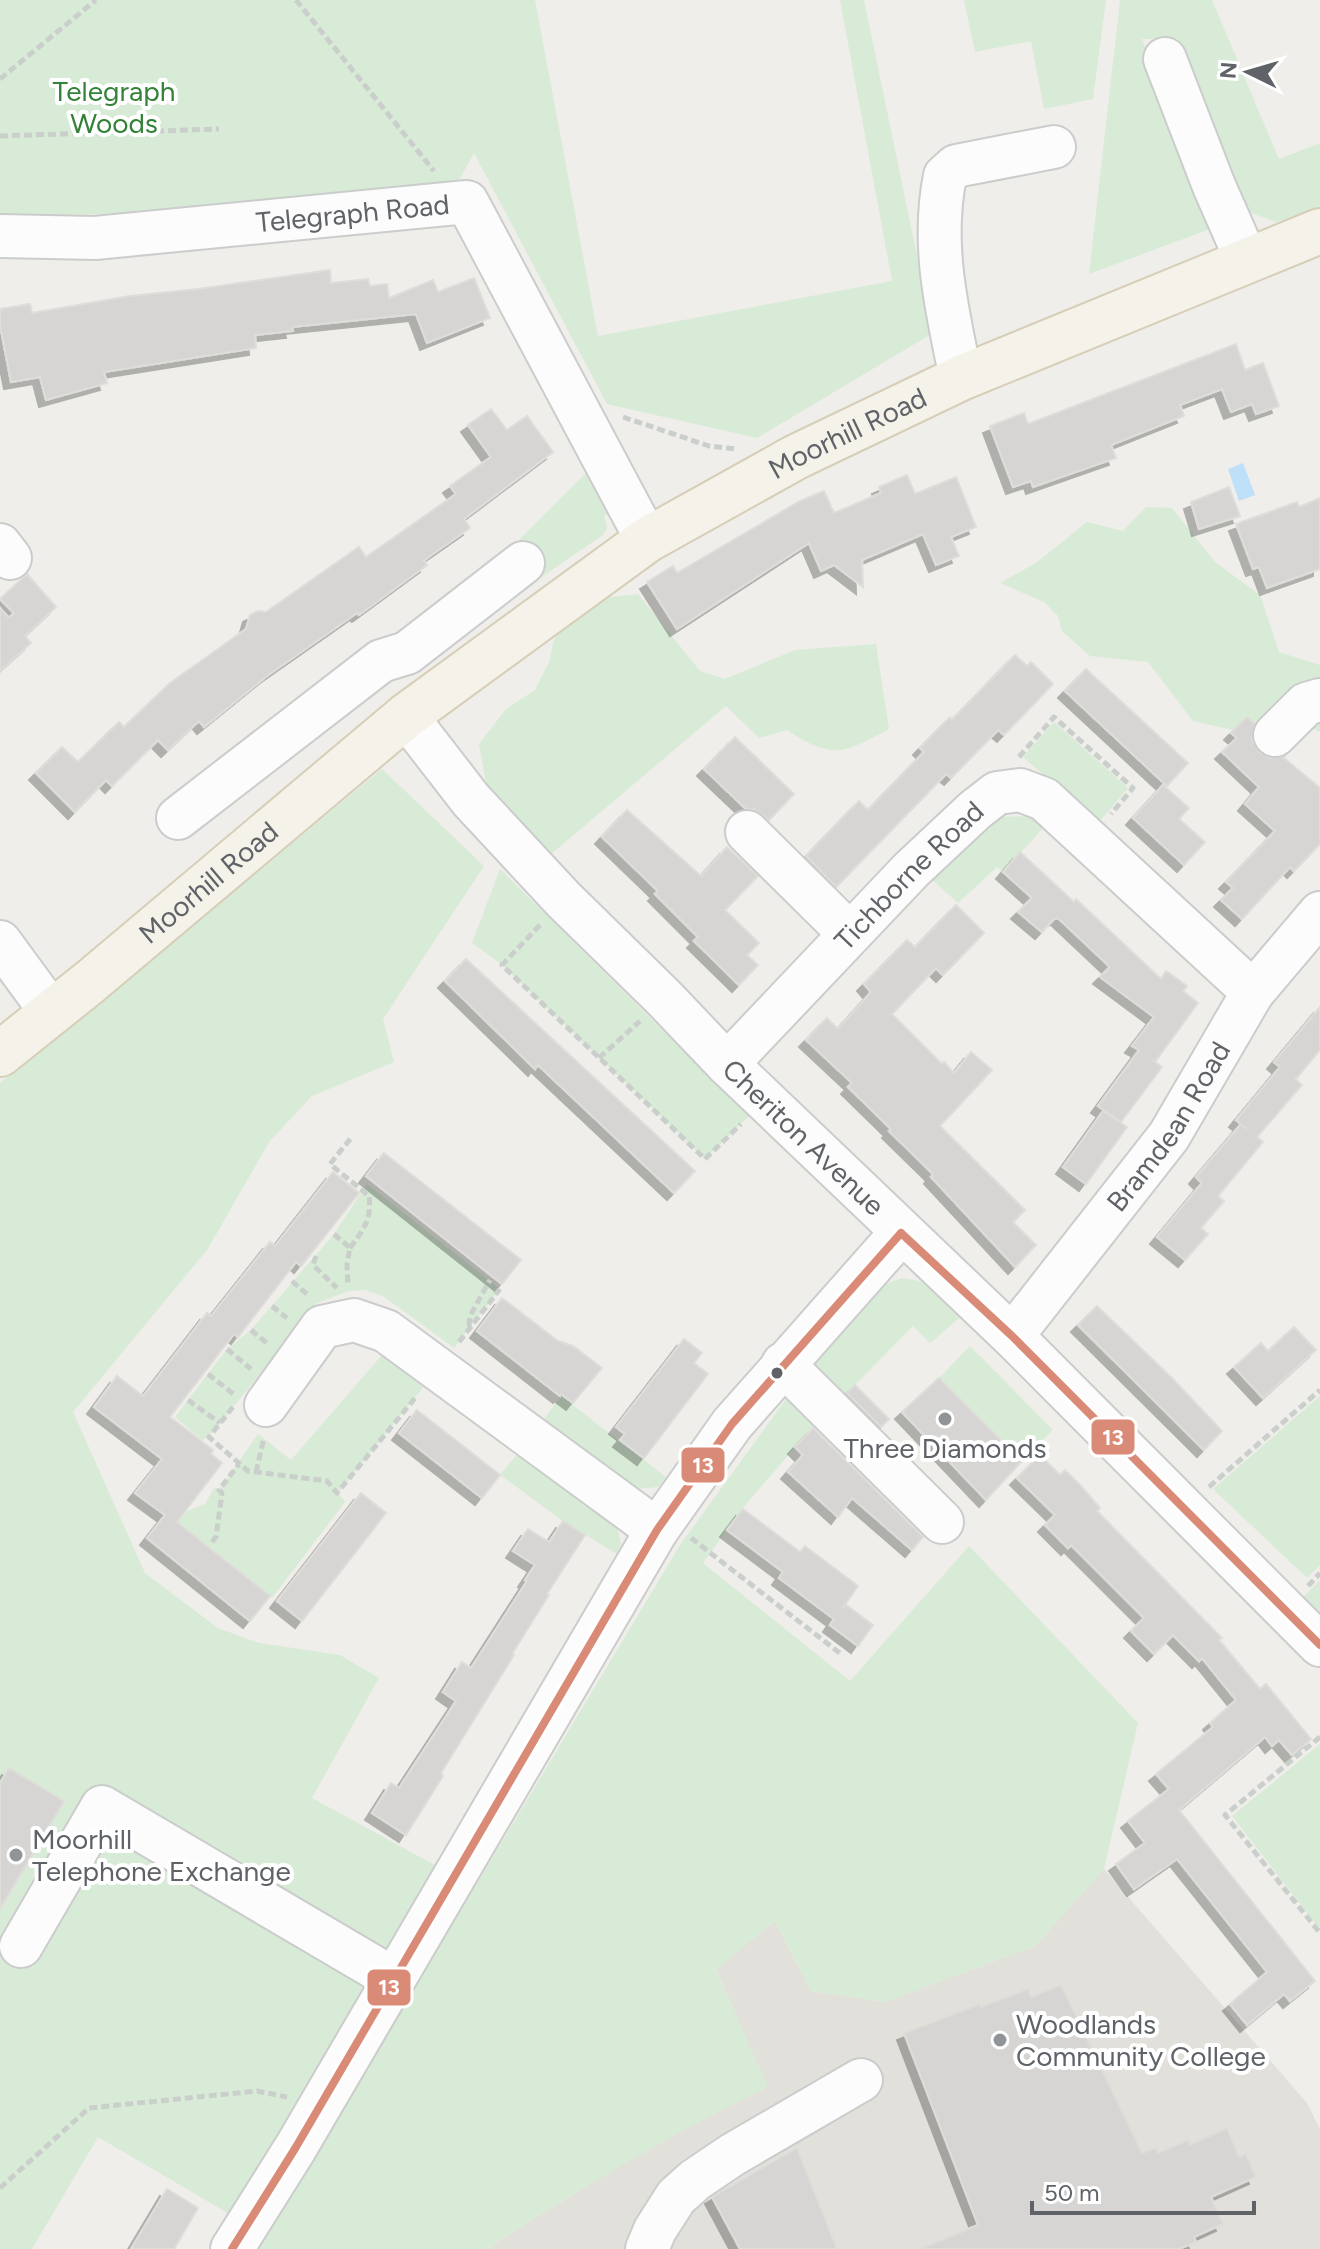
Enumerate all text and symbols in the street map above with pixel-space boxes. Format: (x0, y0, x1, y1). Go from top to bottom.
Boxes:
north arrow (1208, 32, 1288, 112)
text: N (1214, 61, 1243, 80)
park label: Telegraph Woods (53, 74, 175, 140)
street label: Telegraph Road (254, 187, 451, 239)
street label: Moorhill Road (762, 380, 932, 486)
street label: Tichborne Road (827, 794, 991, 957)
street label: Moorhill Road (132, 814, 285, 951)
street label: Bramdean Road (1099, 1035, 1237, 1218)
street label: Cheriton Avenue (716, 1052, 892, 1222)
unlabelled marker (769, 1365, 785, 1381)
marker: Three Diamonds (936, 1410, 954, 1428)
line badge: 13 (1090, 1418, 1136, 1456)
text: 13 (1102, 1424, 1124, 1451)
place label: Three Diamonds (843, 1431, 1047, 1465)
line badge: 13 (680, 1446, 726, 1484)
text: 13 (692, 1452, 714, 1479)
place label: Moorhill Telephone Exchange (32, 1822, 291, 1888)
marker: Moorhill Telephone Exchange (7, 1846, 25, 1864)
line badge: 13 (366, 1968, 412, 2007)
text: 13 (378, 1974, 400, 2001)
place label: Woodlands Community College (1016, 2007, 1266, 2073)
marker: Woodlands Community College (991, 2031, 1009, 2049)
scale bar (1032, 2165, 1254, 2215)
text: 50 m (1044, 2178, 1100, 2207)

